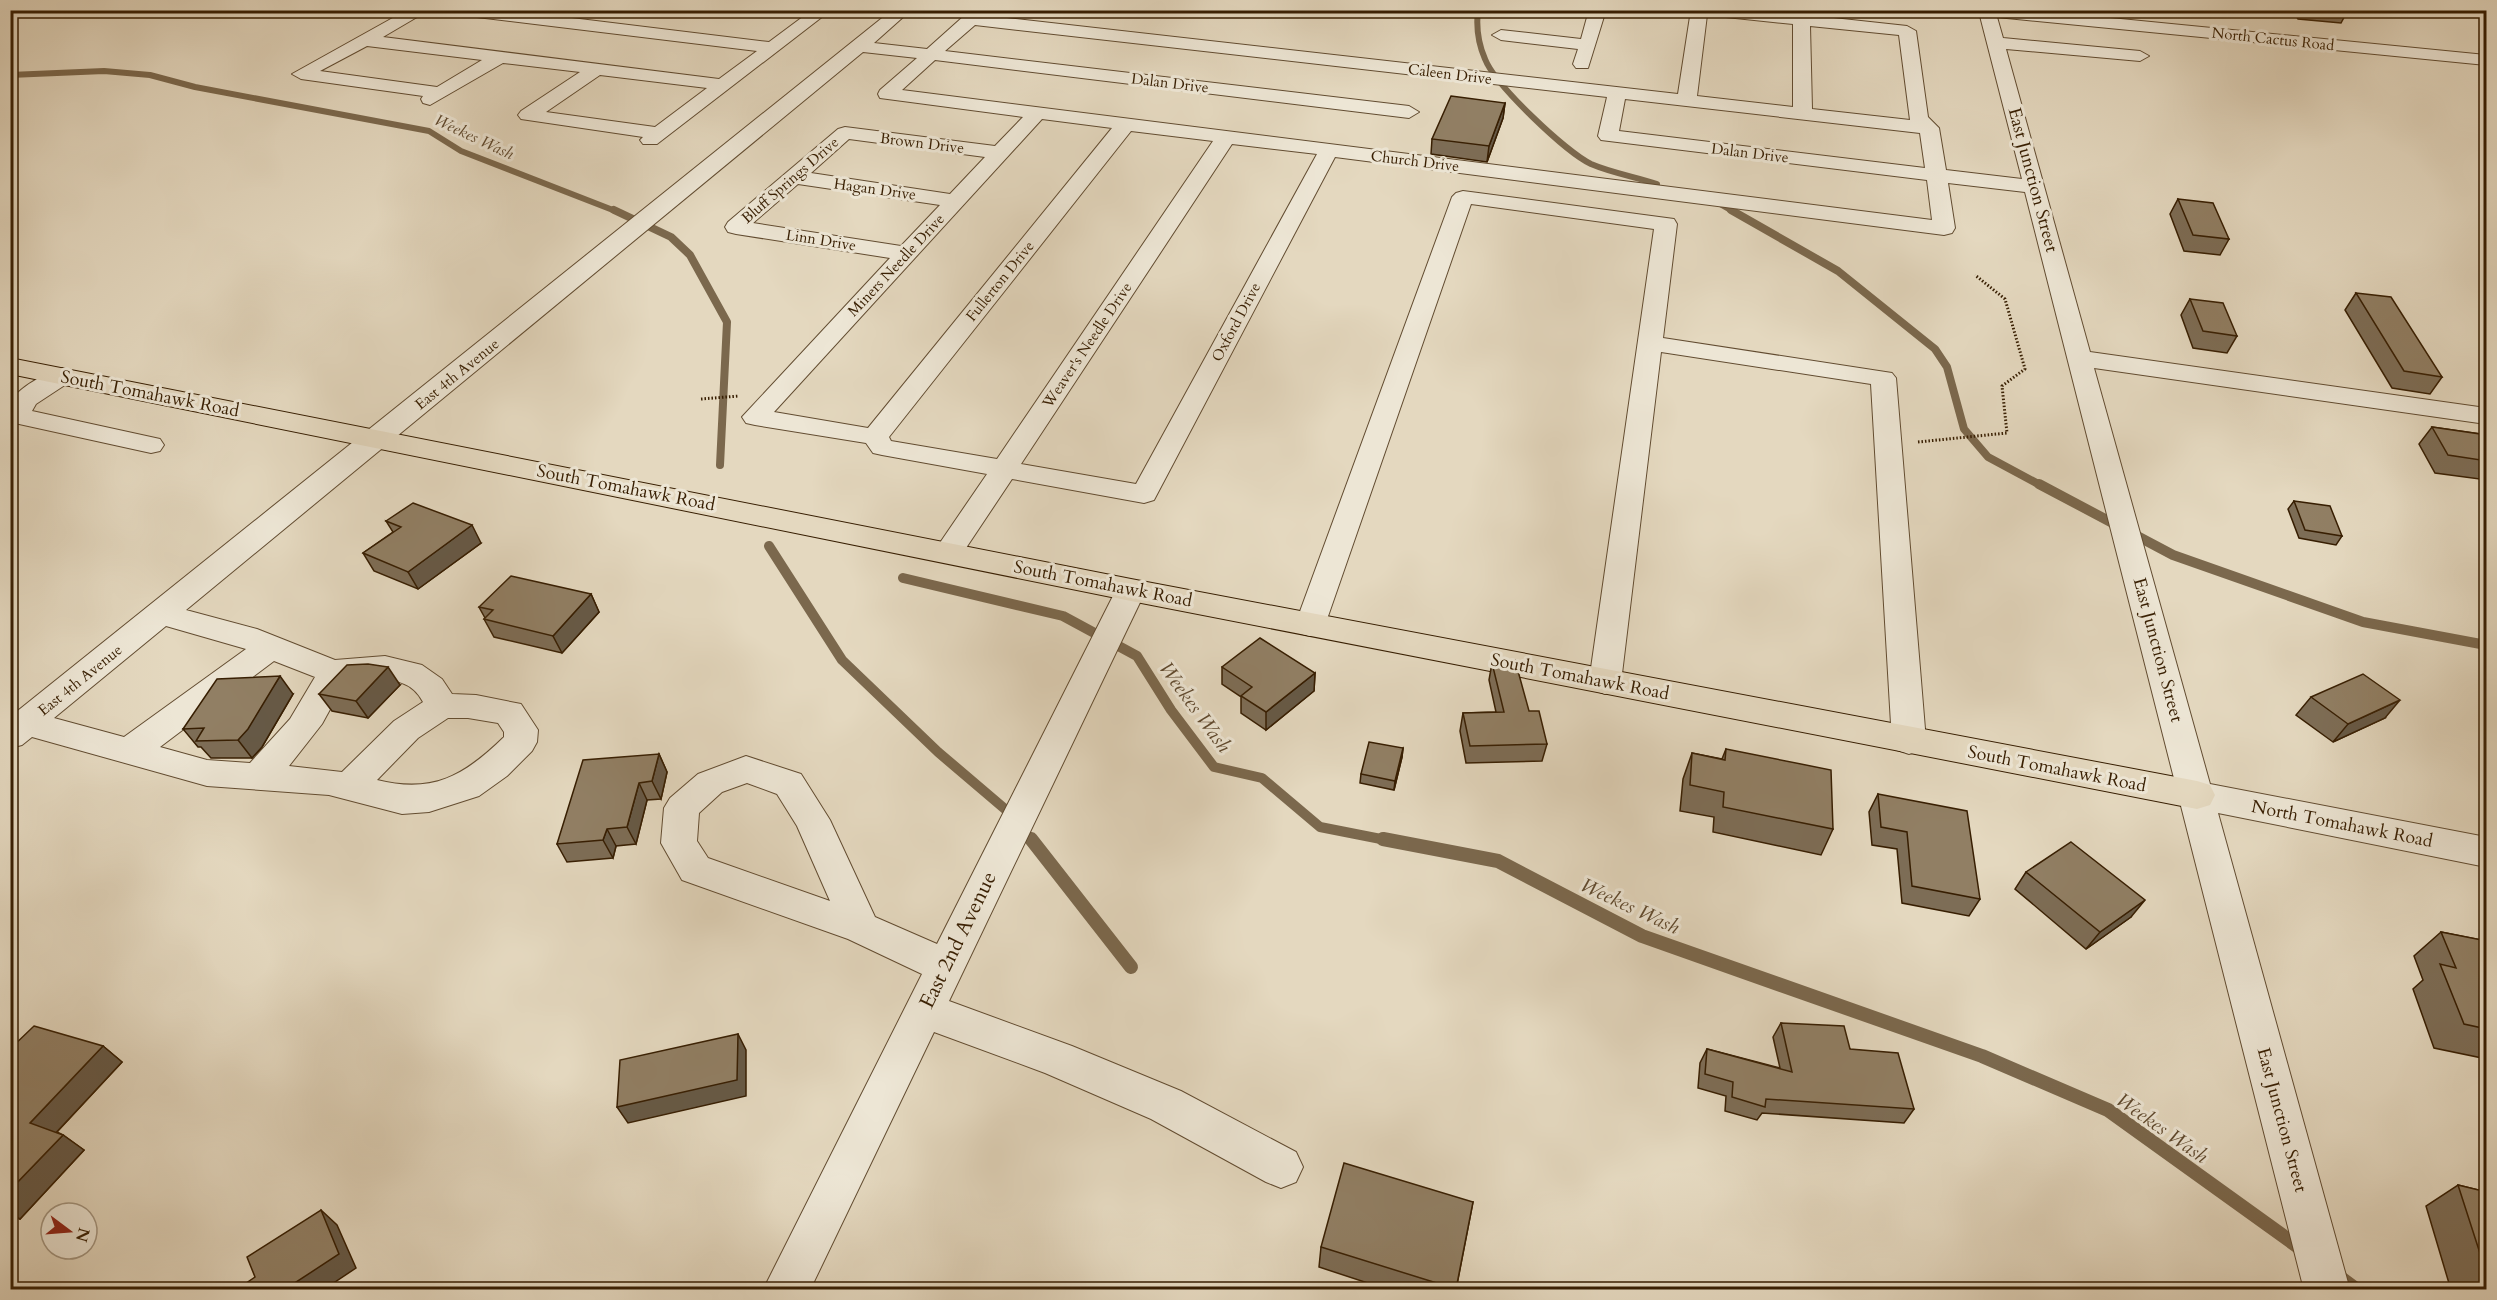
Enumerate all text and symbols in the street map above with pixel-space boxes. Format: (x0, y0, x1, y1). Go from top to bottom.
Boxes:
street label: North Cactus Road (2211, 23, 2335, 55)
street label: Caleen Drive (1407, 59, 1493, 89)
street label: Dalan Drive (1130, 68, 1210, 98)
street label: East Junction Street (2002, 105, 2064, 255)
water label: Weekes Wash (431, 109, 518, 165)
street label: Brown Drive (879, 128, 965, 158)
street label: Bluff Springs Drive (737, 132, 843, 228)
street label: Dalan Drive (1710, 138, 1790, 168)
street label: Church Drive (1370, 146, 1460, 176)
street label: Hagan Drive (833, 173, 918, 205)
street label: Miners Needle Drive (843, 209, 949, 321)
street label: Linn Drive (785, 225, 858, 255)
street label: Fullerton Drive (961, 236, 1039, 326)
street label: Weaver's Needle Drive (1037, 278, 1137, 413)
street label: Oxford Drive (1207, 279, 1265, 365)
street label: East 4th Avenue (411, 334, 503, 414)
street label: South Tomahawk Road (59, 364, 242, 424)
street label: South Tomahawk Road (535, 458, 718, 518)
street label: South Tomahawk Road (1012, 554, 1195, 614)
street label: East Junction Street (2127, 575, 2189, 725)
street label: East 4th Avenue (34, 640, 126, 720)
street label: South Tomahawk Road (1489, 647, 1672, 707)
water label: Weekes Wash (1153, 656, 1237, 758)
street label: South Tomahawk Road (1966, 739, 2149, 799)
street label: North Tomahawk Road (2249, 794, 2435, 854)
street label: East 2nd Avenue (912, 867, 1004, 1013)
water label: Weekes Wash (1576, 871, 1684, 941)
street label: East Junction Street (2251, 1045, 2313, 1195)
water label: Weekes Wash (2111, 1086, 2214, 1170)
north arrow (39, 1201, 99, 1261)
text: N (70, 1225, 95, 1245)

